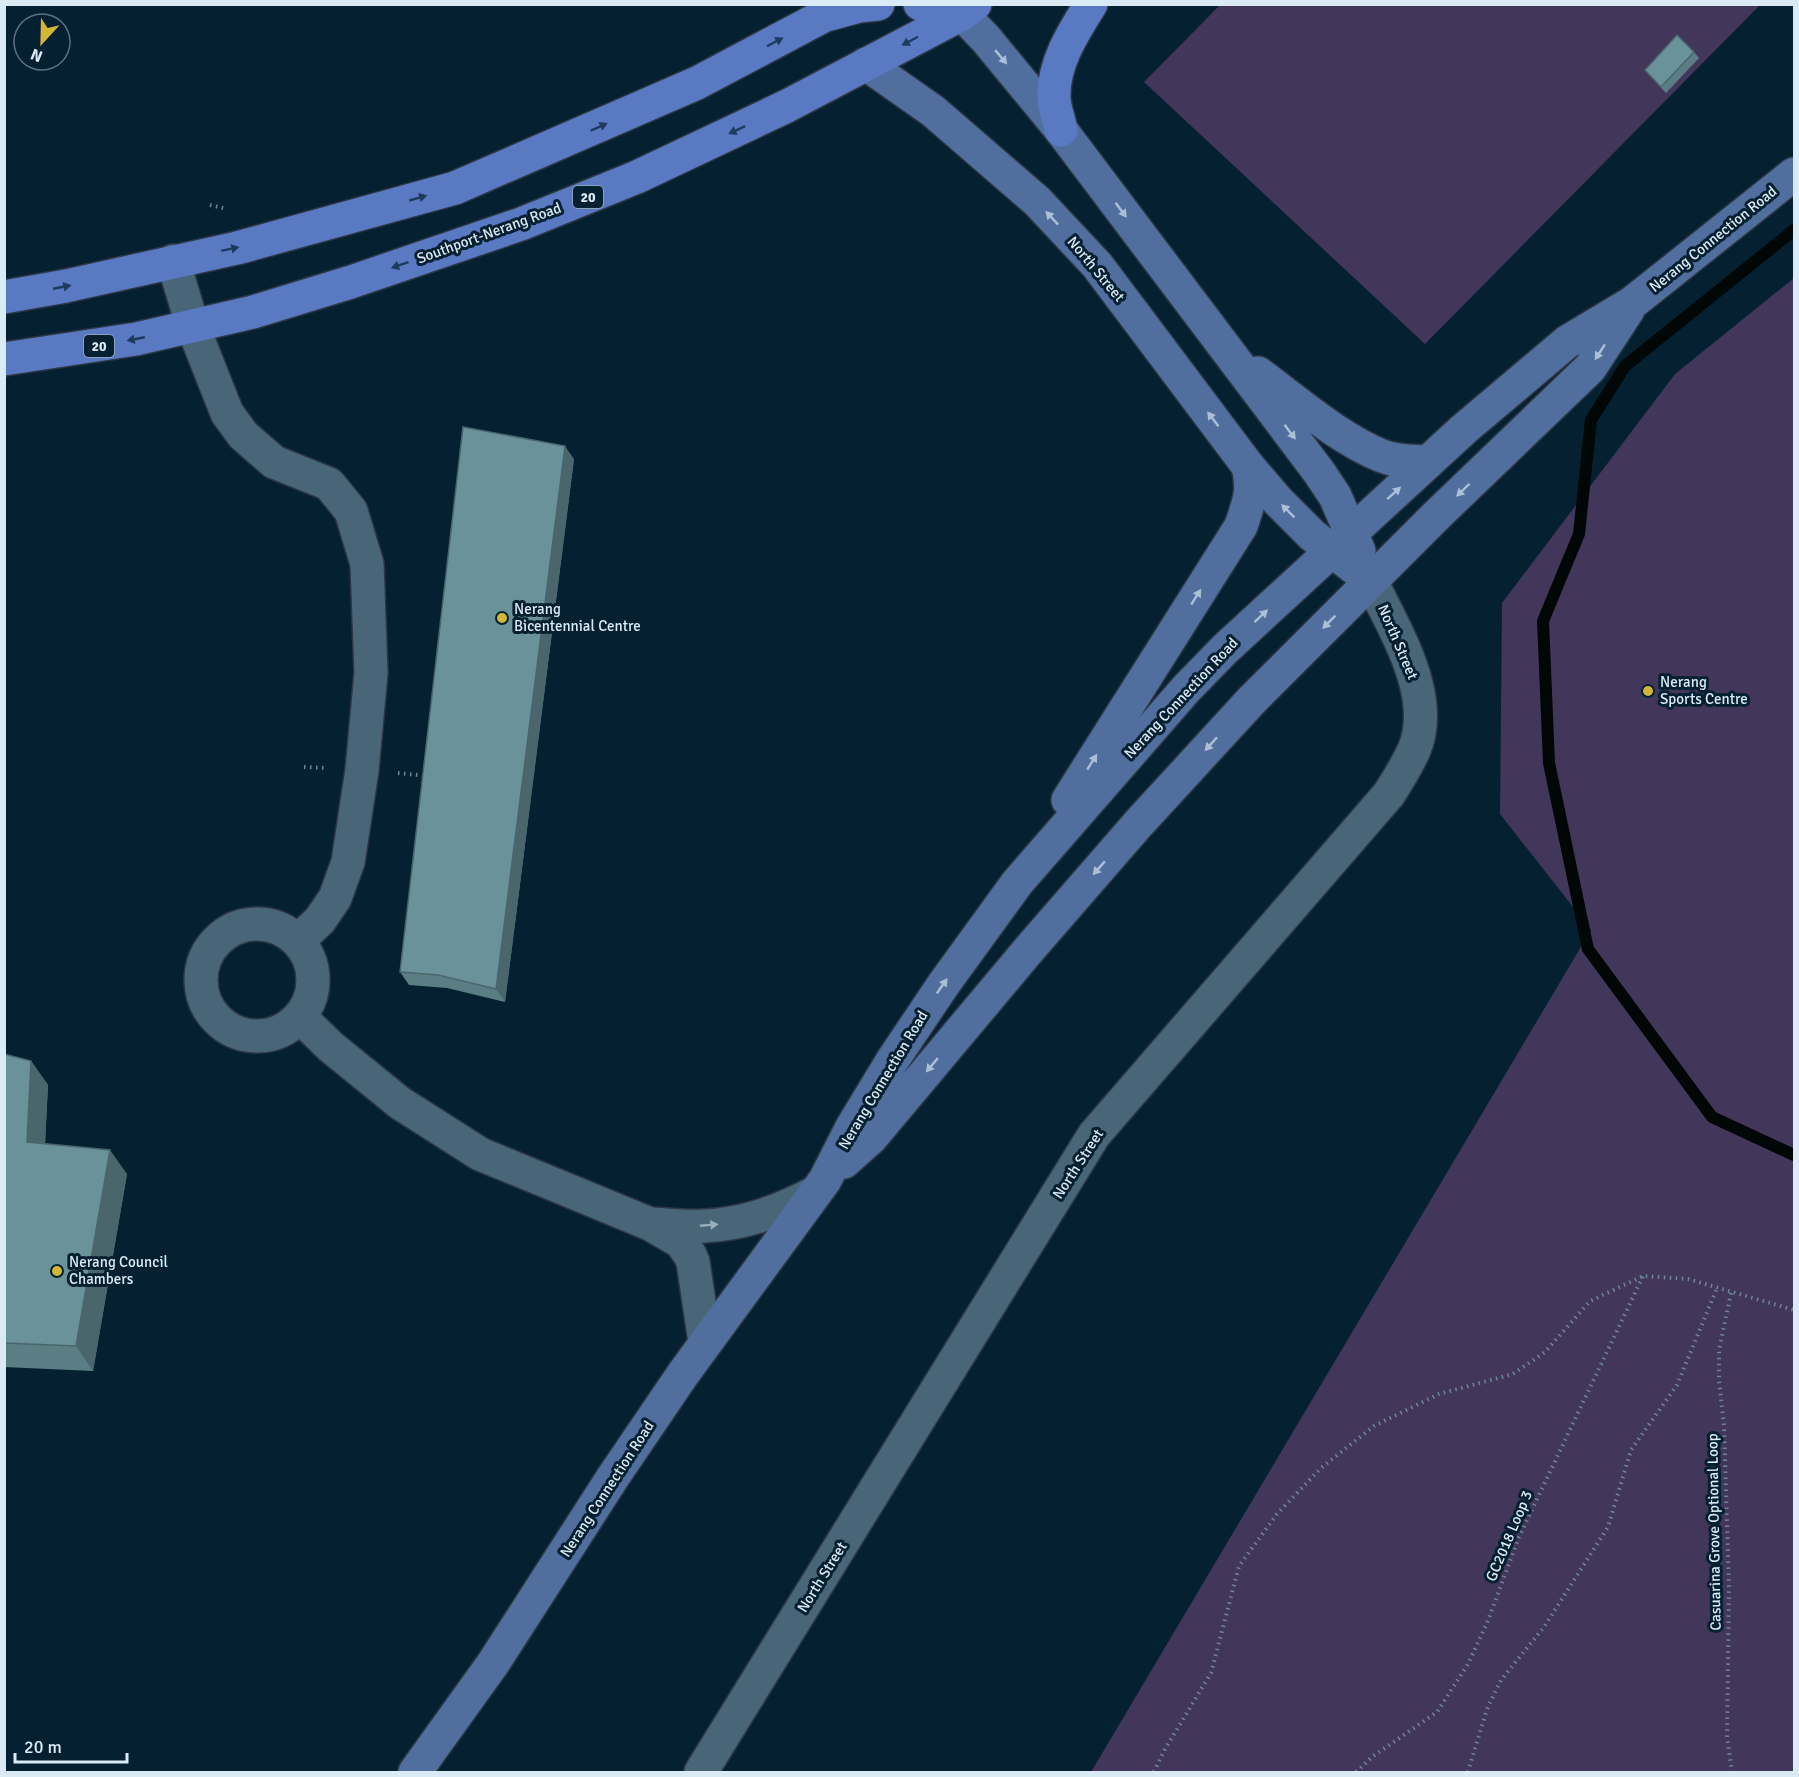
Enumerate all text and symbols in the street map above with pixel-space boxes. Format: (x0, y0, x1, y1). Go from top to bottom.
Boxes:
north arrow (12, 12, 72, 72)
one-way arrow (901, 36, 918, 46)
one-way arrow (767, 38, 784, 47)
text: N (28, 44, 46, 66)
one-way arrow (994, 49, 1007, 64)
one-way arrow (591, 122, 609, 132)
one-way arrow (728, 125, 745, 134)
street label: Nerang Connection Road (1646, 182, 1780, 296)
road number: 20 (573, 186, 603, 208)
one-way arrow (409, 193, 427, 202)
street label: Southport-Nerang Road (414, 199, 564, 267)
one-way arrow (1115, 202, 1127, 217)
one-way arrow (1045, 210, 1059, 225)
street label: North Street (1064, 233, 1128, 305)
one-way arrow (221, 244, 240, 253)
one-way arrow (391, 261, 409, 270)
one-way arrow (53, 282, 72, 291)
road number: 20 (84, 335, 114, 357)
one-way arrow (126, 335, 145, 344)
one-way arrow (1595, 344, 1606, 360)
one-way arrow (1207, 411, 1219, 427)
one-way arrow (1283, 425, 1295, 440)
one-way arrow (1455, 483, 1470, 497)
one-way arrow (1387, 486, 1402, 500)
one-way arrow (1282, 505, 1296, 519)
one-way arrow (1190, 589, 1201, 605)
place label: Nerang Bicentennial Centre (514, 600, 641, 635)
street label: North Street (1374, 602, 1422, 682)
one-way arrow (1253, 609, 1268, 623)
marker: Nerang Bicentennial Centre (495, 611, 509, 625)
one-way arrow (1322, 615, 1337, 629)
street label: Nerang Connection Road (1120, 634, 1242, 762)
place label: Nerang Sports Centre (1660, 673, 1748, 708)
marker: Nerang Sports Centre (1641, 684, 1655, 698)
one-way arrow (1205, 736, 1218, 751)
one-way arrow (1086, 754, 1097, 770)
one-way arrow (1093, 860, 1106, 876)
one-way arrow (936, 979, 948, 995)
street label: Nerang Connection Road (834, 1007, 932, 1153)
one-way arrow (926, 1057, 939, 1072)
street label: North Street (1049, 1126, 1107, 1202)
one-way arrow (699, 1220, 718, 1230)
place label: Nerang Council Chambers (69, 1253, 168, 1288)
marker: Nerang Council Chambers (50, 1264, 64, 1278)
street label: Nerang Connection Road (556, 1418, 658, 1560)
street label: Casuarina Grove Optional Loop (1703, 1433, 1725, 1631)
street label: GC2018 Loop 3 (1482, 1488, 1536, 1584)
street label: North Street (793, 1538, 851, 1616)
scale bar (15, 1726, 128, 1764)
text: 20 m (24, 1736, 62, 1758)

